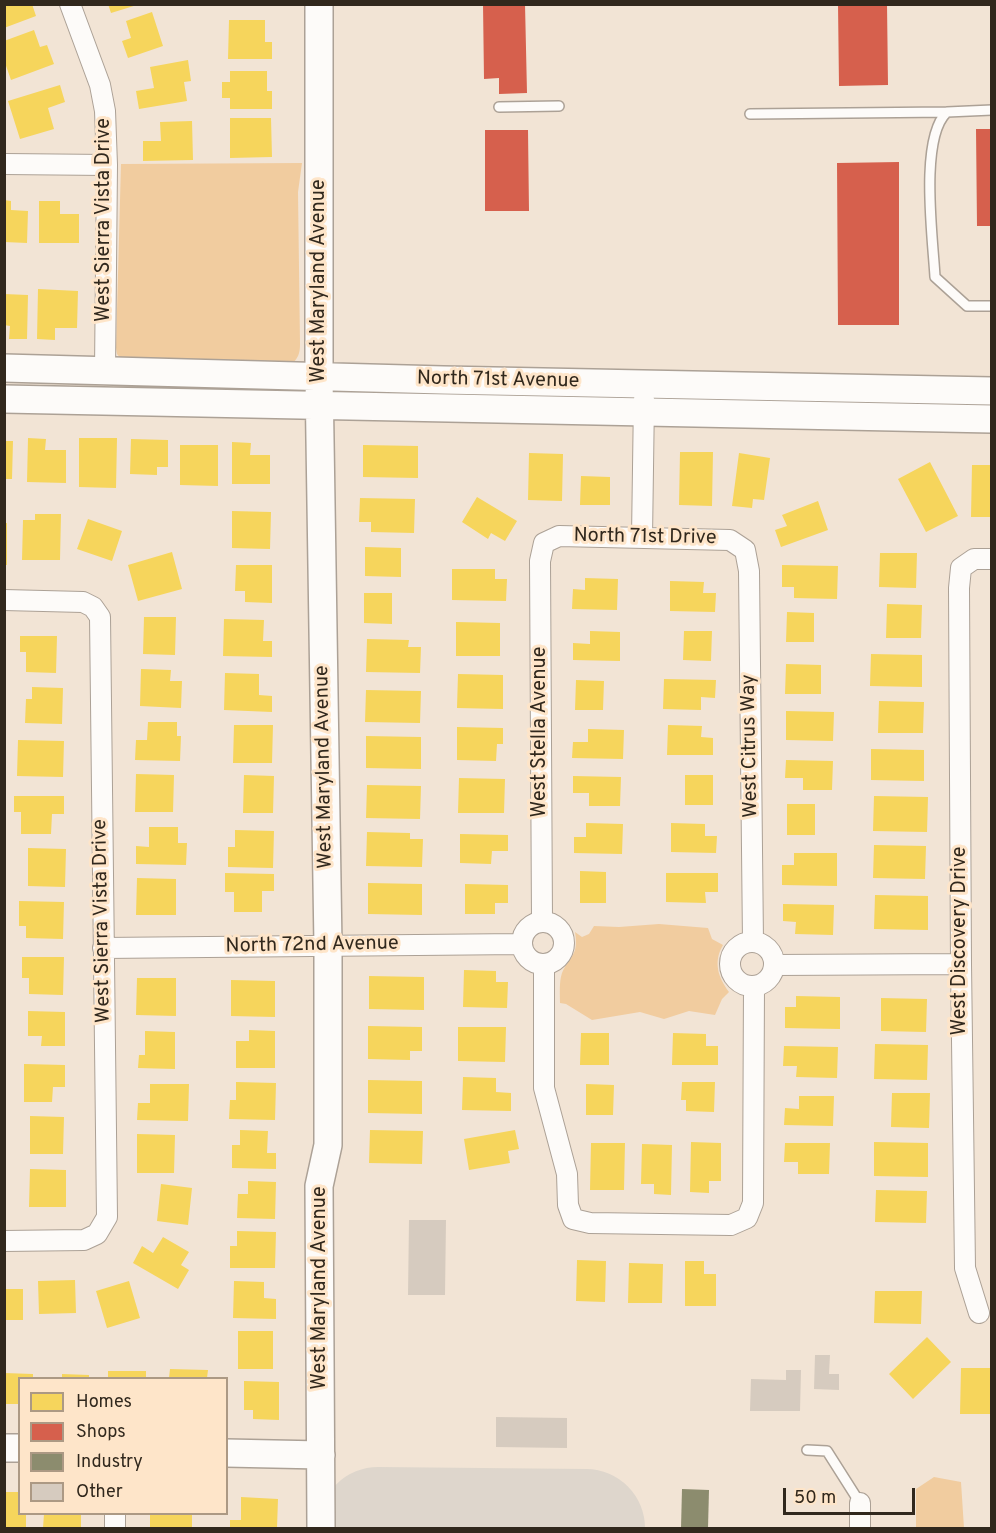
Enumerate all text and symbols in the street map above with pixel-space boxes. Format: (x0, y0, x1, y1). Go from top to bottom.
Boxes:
street label: West Sierra Vista Drive (93, 118, 117, 322)
street label: West Maryland Avenue (308, 179, 332, 383)
street label: North 71st Avenue (416, 368, 580, 394)
street label: North 71st Drive (573, 525, 717, 551)
street label: West Stella Avenue (529, 647, 553, 817)
street label: West Maryland Avenue (311, 665, 339, 869)
street label: West Citrus Way (738, 674, 764, 818)
street label: West Sierra Vista Drive (89, 819, 117, 1023)
street label: West Discovery Drive (949, 846, 973, 1036)
street label: North 72nd Avenue (225, 932, 399, 960)
street label: West Maryland Avenue (309, 1186, 333, 1390)
legend (18, 1377, 228, 1515)
text: Homes (76, 1391, 132, 1414)
text: Shops (76, 1421, 126, 1444)
text: Industry (76, 1451, 143, 1474)
scale bar (786, 1476, 918, 1514)
text: Other (76, 1481, 123, 1504)
text: 50 m (794, 1487, 836, 1510)

